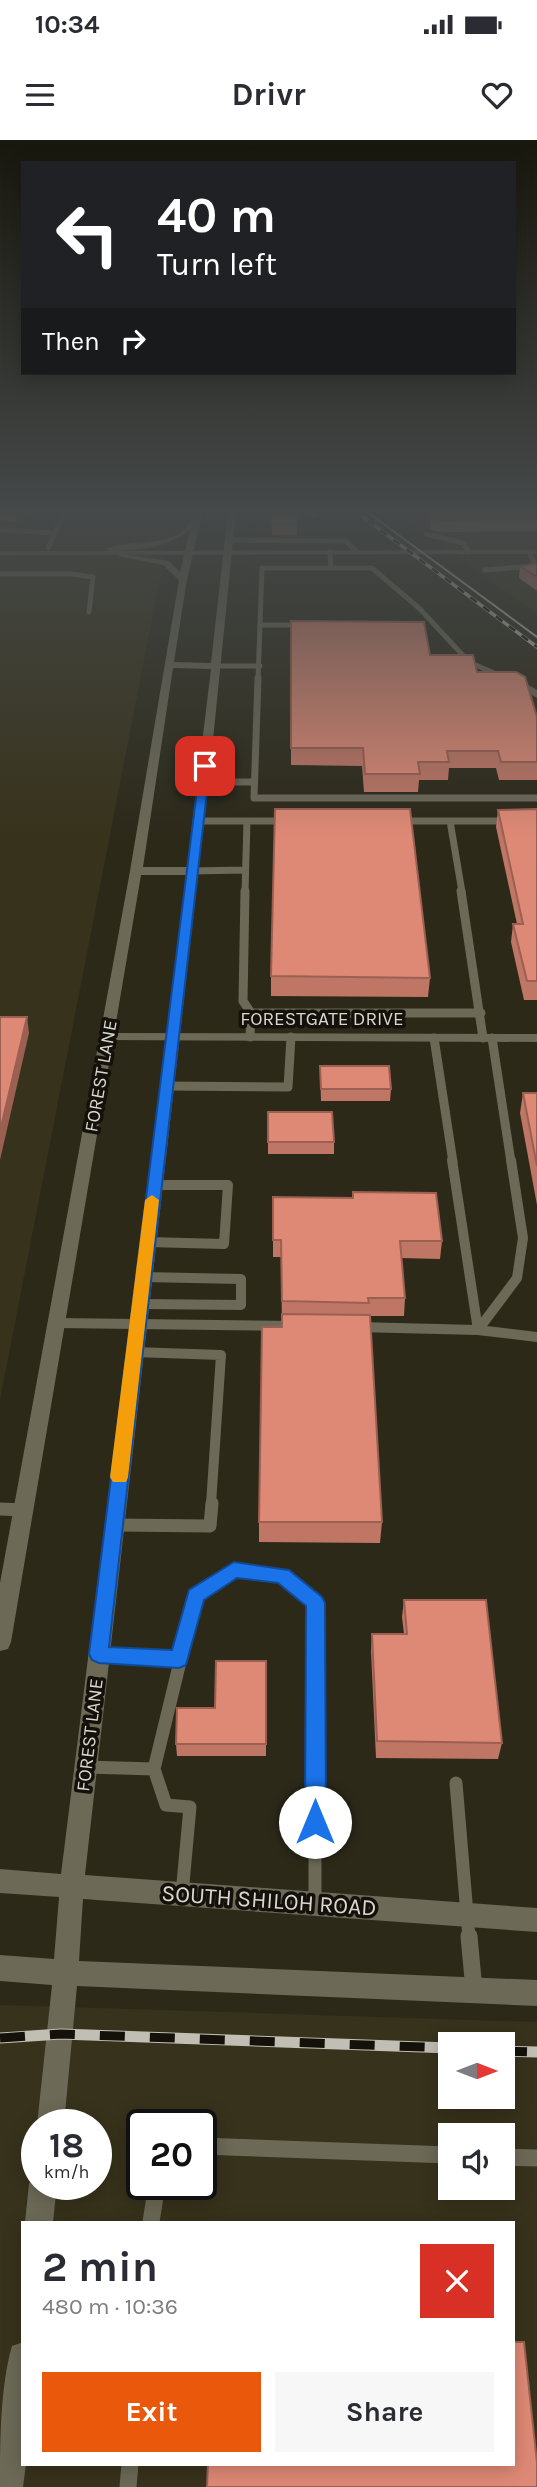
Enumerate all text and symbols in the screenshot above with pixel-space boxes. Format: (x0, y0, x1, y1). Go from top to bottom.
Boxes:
text: 10:34 (35, 9, 99, 40)
icon: menu (21, 76, 59, 114)
text: Drivr (231, 76, 306, 113)
icon: heart (478, 76, 516, 114)
text: 40 m (157, 187, 276, 244)
icon: left (42, 189, 133, 280)
text: Turn left (157, 246, 277, 283)
icon: right (114, 322, 152, 360)
text: Then (42, 326, 100, 357)
pin (175, 736, 235, 796)
icon: arrive (186, 747, 224, 785)
street label: FORESTGATE DRIVE (240, 1008, 404, 1030)
street label: FOREST LANE (80, 1018, 122, 1134)
street label: FOREST LANE (72, 1677, 108, 1793)
position arrow (278, 1785, 352, 1859)
street label: SOUTH SHILOH ROAD (160, 1880, 377, 1921)
north arrow (438, 2032, 514, 2109)
map controls (438, 2032, 515, 2200)
speed limit sign: 20 (126, 2109, 217, 2200)
button: sound (438, 2123, 515, 2200)
text: 18 (49, 2125, 84, 2166)
text: km/h (44, 2161, 89, 2183)
text: 2 min (42, 2242, 158, 2292)
button: close (420, 2244, 494, 2318)
text: 480 m · 10:36 (42, 2293, 178, 2320)
button: Exit (42, 2372, 261, 2452)
button: Share (275, 2372, 494, 2452)

